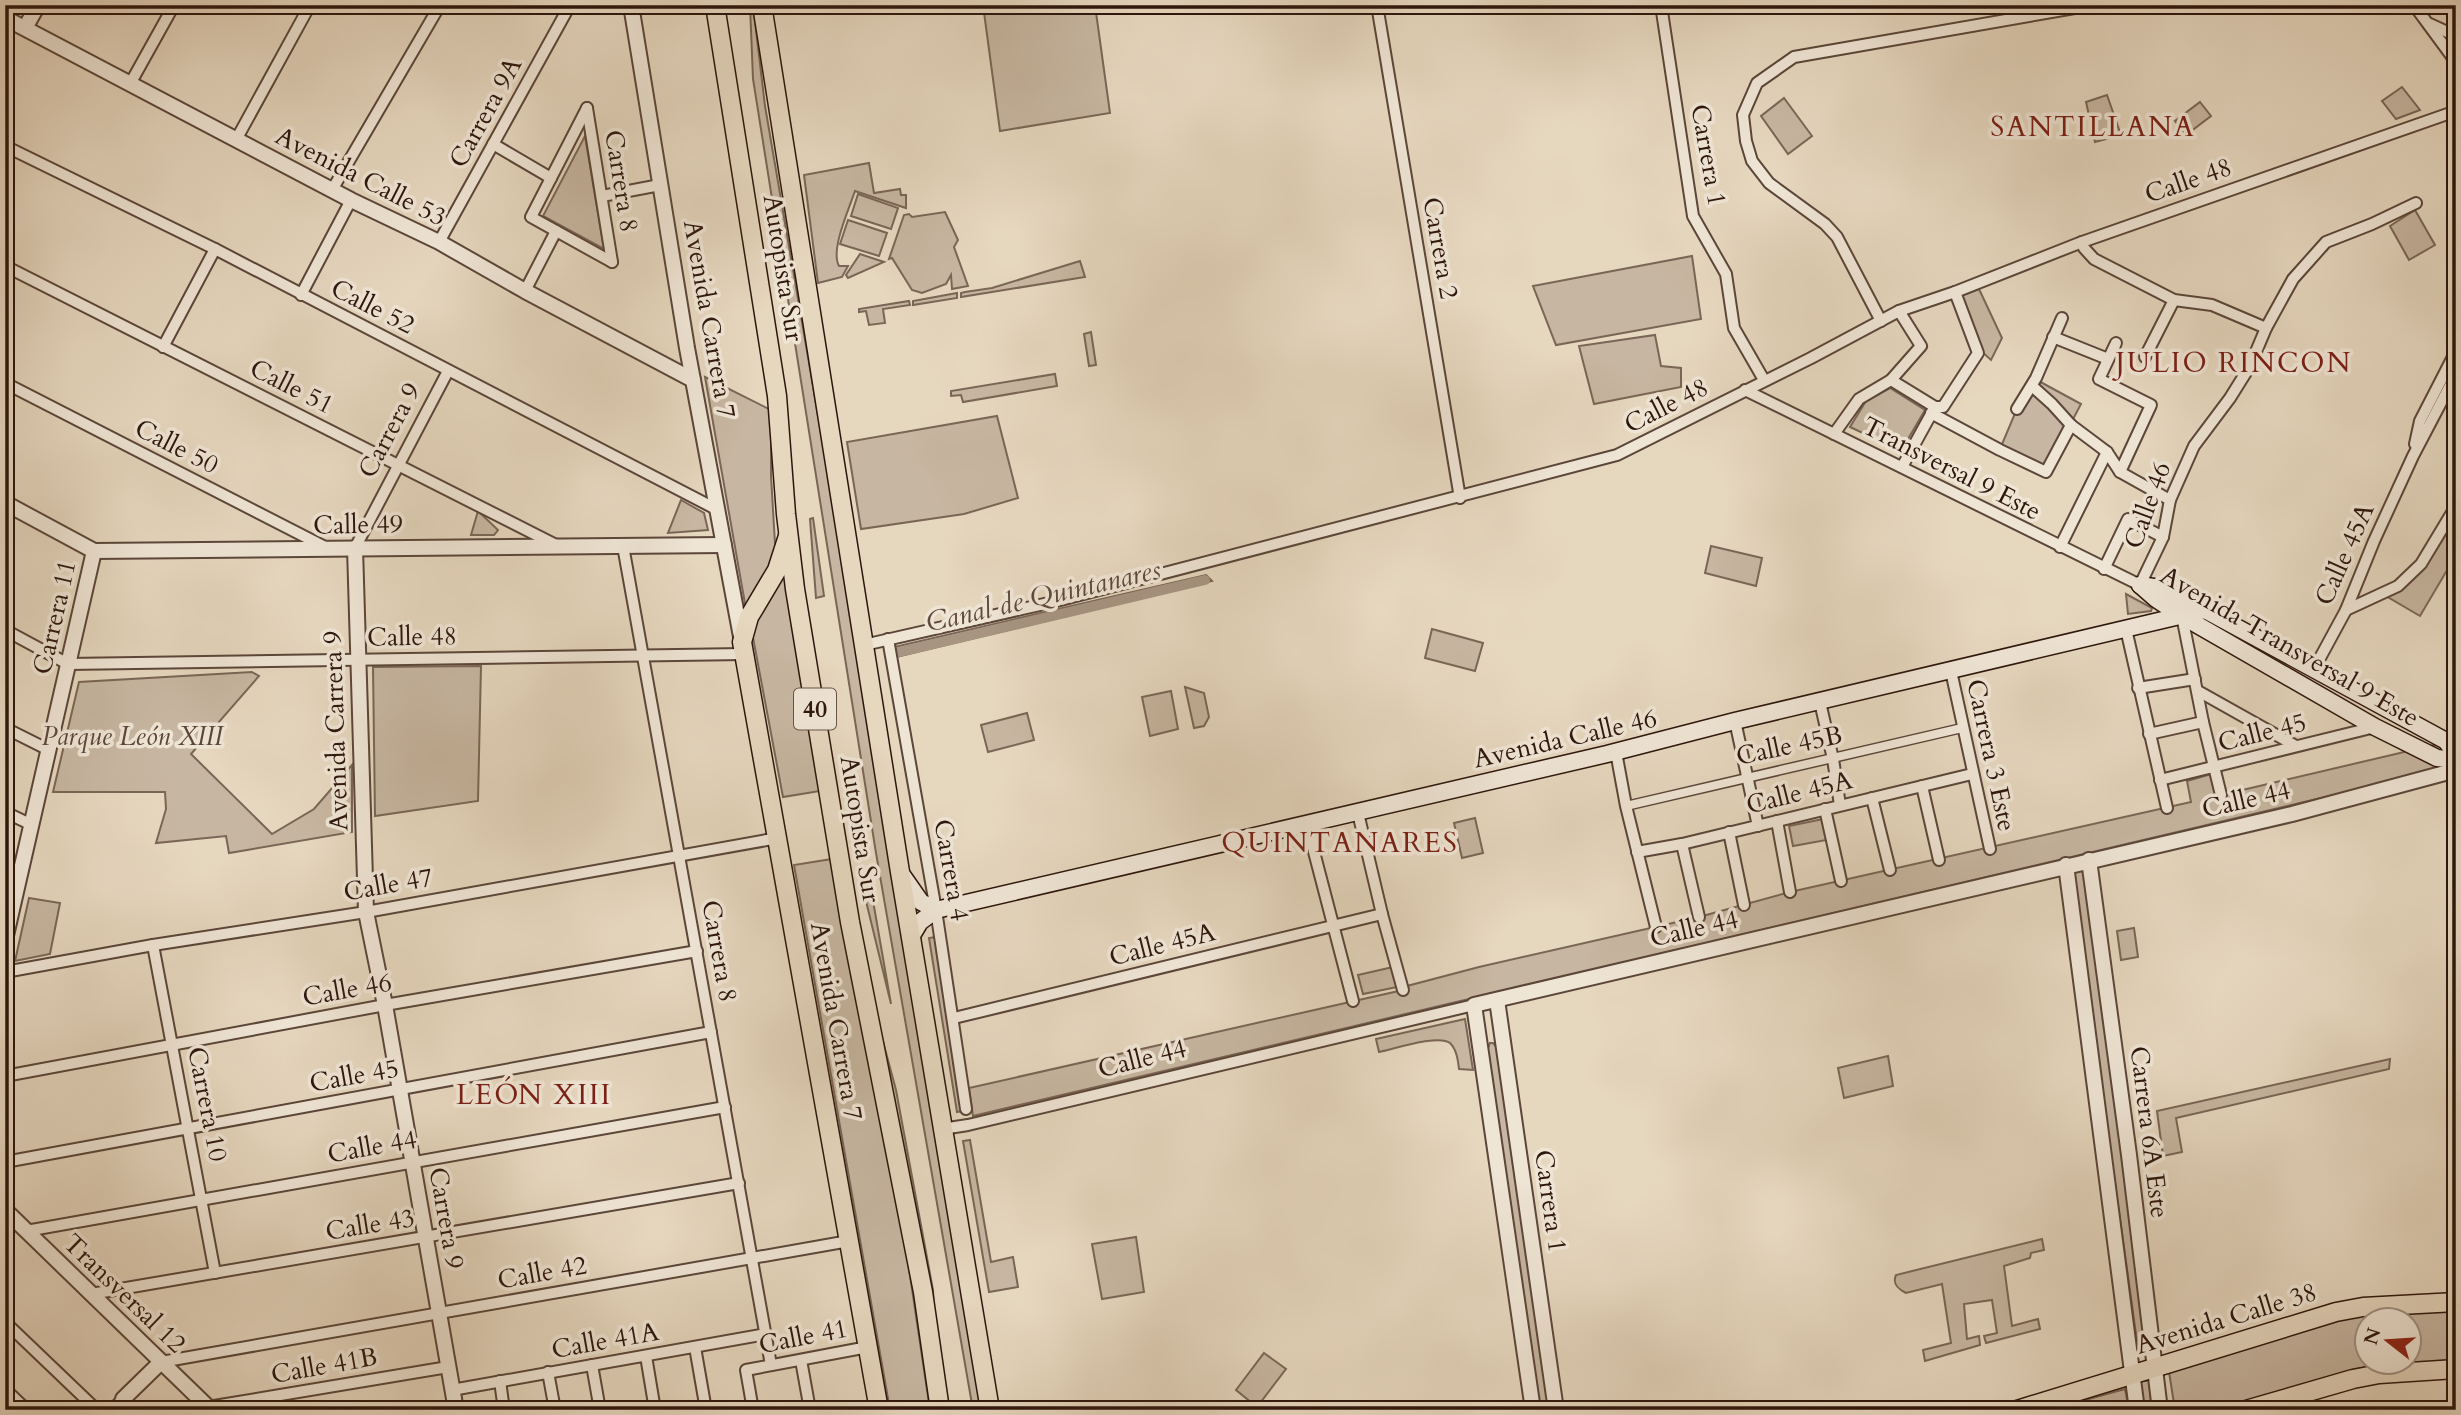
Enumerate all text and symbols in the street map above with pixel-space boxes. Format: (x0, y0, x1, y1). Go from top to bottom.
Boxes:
street label: Carrera 9A (441, 50, 530, 174)
street label: Carrera 1 (1682, 101, 1735, 209)
district label: SANTILLANA (1990, 108, 2196, 146)
street label: Avenida Calle 53 (269, 118, 452, 235)
street label: Carrera 8 (596, 128, 647, 235)
street label: Calle 48 (2140, 149, 2236, 212)
street label: Autopista Sur (755, 192, 812, 344)
street label: Carrera 2 (1414, 194, 1467, 302)
street label: Avenida Carrera 7 (675, 217, 744, 421)
street label: Calle 52 (325, 270, 421, 342)
district label: JULIO RINCON (2112, 344, 2352, 382)
street label: Calle 51 (244, 350, 340, 422)
street label: Calle 48 (1618, 369, 1714, 441)
street label: Carrera 9 (350, 377, 429, 484)
street label: Transversal 9 Este (1856, 408, 2047, 529)
street label: Calle 50 (129, 410, 225, 482)
street label: Calle 46 (2116, 457, 2179, 553)
street label: Calle 45A (2306, 497, 2383, 611)
street label: Calle 49 (313, 506, 403, 543)
water label: Canal de Quintanares (922, 550, 1165, 641)
street label: Carrera 11 (24, 557, 85, 678)
street label: Avenida Transversal 9 Este (2154, 558, 2426, 735)
street label: Calle 48 (367, 618, 457, 655)
street label: Avenida Carrera 9 (315, 630, 356, 832)
street label: Carrera 3 Este (1958, 676, 2025, 834)
road number: 40 (794, 688, 836, 730)
street label: Avenida Calle 46 (1470, 700, 1660, 777)
street label: Calle 45 (2214, 705, 2310, 760)
street label: Calle 45B (1733, 717, 1845, 774)
park label: Parque León XIII (41, 719, 225, 754)
street label: Autopista Sur (832, 753, 889, 905)
street label: Calle 45A (1742, 762, 1856, 823)
street label: Calle 44 (2198, 772, 2294, 827)
street label: Carrera 4 (925, 816, 978, 924)
district label: QUINTANARES (1221, 824, 1459, 862)
street label: Calle 47 (341, 859, 435, 910)
street label: Carrera 8 (693, 897, 746, 1005)
street label: Calle 44 (1646, 901, 1742, 956)
street label: Calle 45A (1105, 914, 1219, 975)
street label: Avenida Carrera 7 (802, 919, 871, 1123)
street label: Calle 46 (300, 964, 394, 1015)
street label: Calle 44 (1094, 1031, 1190, 1086)
street label: Carrera 10 (179, 1044, 236, 1164)
street label: Carrera 6A Este (2122, 1044, 2177, 1220)
street label: Calle 45 (307, 1050, 401, 1101)
district label: LEÓN XIII (456, 1076, 612, 1114)
street label: Calle 44 (325, 1121, 419, 1172)
street label: Carrera 1 (1526, 1148, 1575, 1254)
street label: Carrera 9 (420, 1164, 473, 1272)
street label: Calle 43 (323, 1200, 417, 1249)
street label: Transversal 12 (56, 1226, 194, 1361)
street label: Calle 42 (495, 1247, 589, 1298)
street label: Avenida Calle 38 (2131, 1274, 2321, 1363)
north arrow (2352, 1306, 2422, 1376)
street label: Calle 41 (756, 1311, 851, 1362)
street label: Calle 41A (549, 1314, 662, 1367)
text: N (2358, 1324, 2388, 1348)
street label: Calle 41B (268, 1339, 380, 1392)

